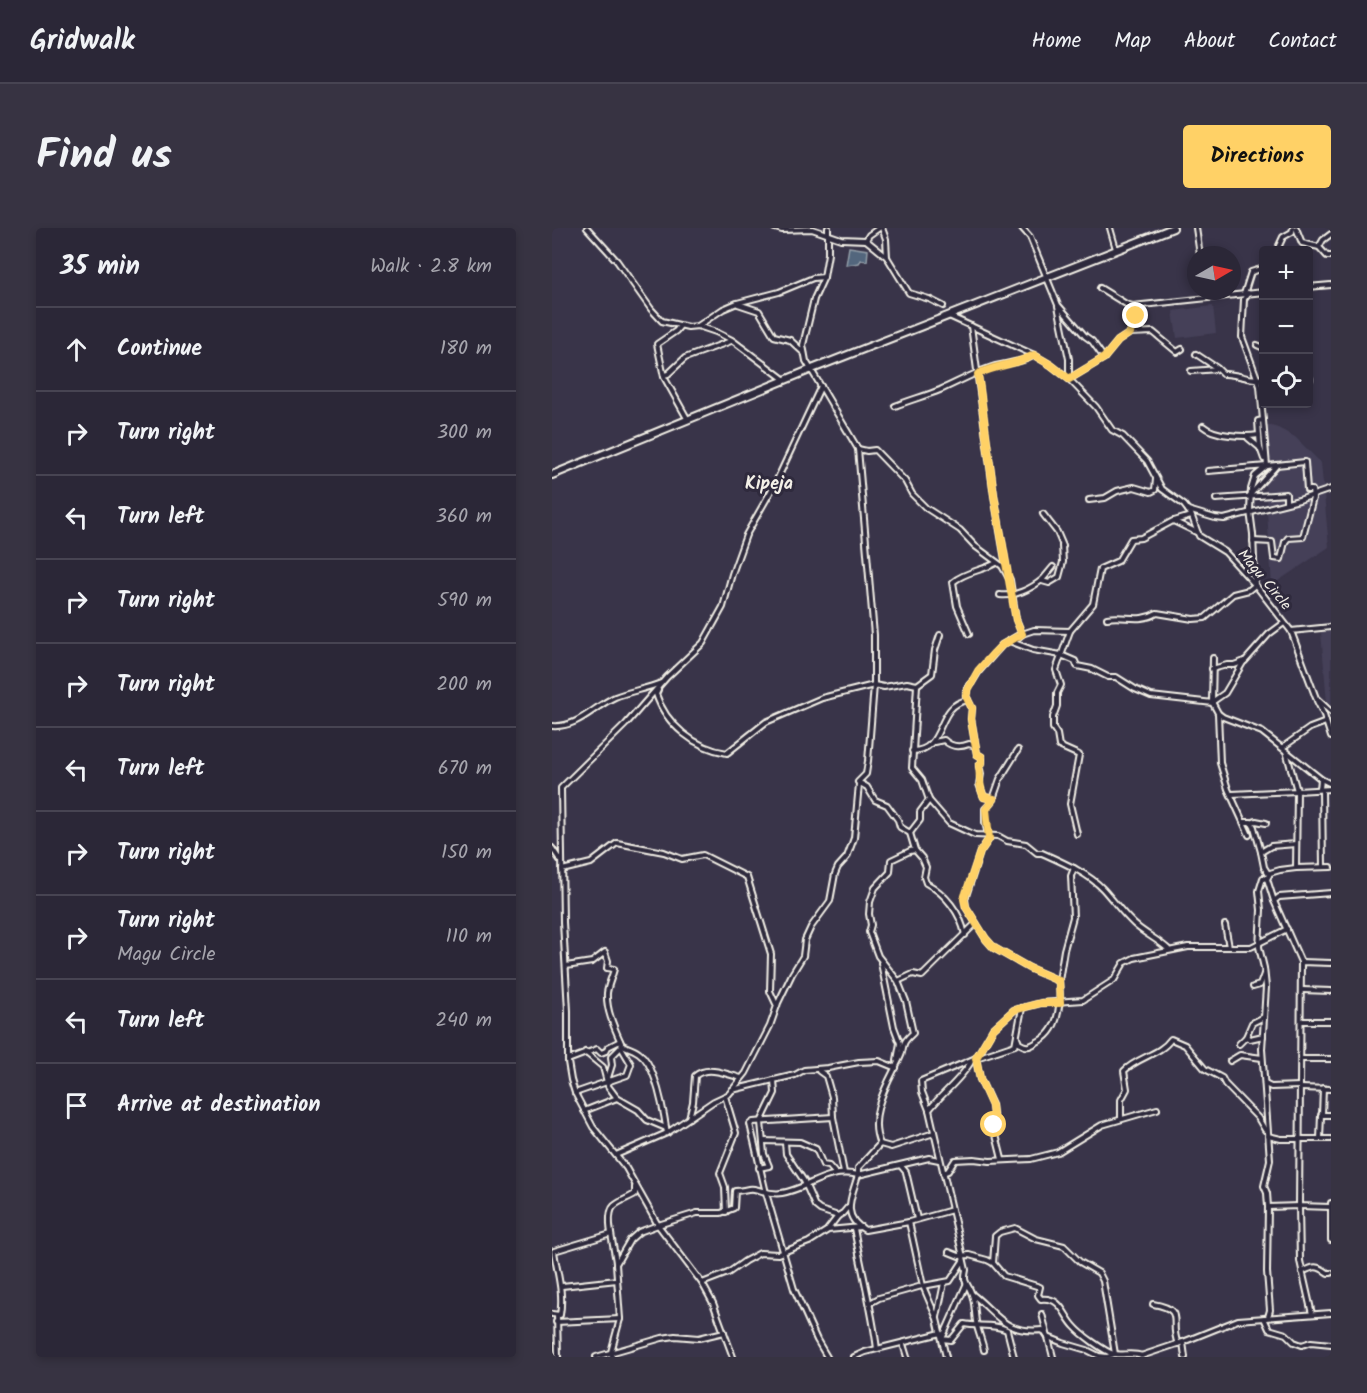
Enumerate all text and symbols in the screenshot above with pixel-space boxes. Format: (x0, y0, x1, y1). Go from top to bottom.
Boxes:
text: Gridwalk (30, 19, 135, 64)
text: Home (1032, 25, 1081, 58)
text: Map (1114, 25, 1151, 58)
text: About (1184, 25, 1235, 58)
text: Contact (1268, 25, 1337, 58)
text: Find us (36, 123, 172, 190)
button: Directions (1183, 125, 1331, 188)
text: 35 min (60, 246, 140, 288)
north arrow (1187, 246, 1241, 300)
map controls (1259, 246, 1313, 408)
button: + (1259, 246, 1313, 300)
text: Walk · 2.8 km (370, 251, 492, 283)
button: − (1259, 300, 1313, 354)
route end (1122, 302, 1148, 328)
text: Continue (117, 332, 202, 367)
icon: ahead (60, 333, 93, 366)
text: 180 m (440, 333, 492, 365)
button: locate (1259, 354, 1313, 408)
text: Turn right (117, 416, 215, 451)
icon: right (60, 417, 93, 450)
text: 300 m (437, 417, 492, 449)
district label: Kipeja (745, 470, 793, 499)
text: Turn left (117, 500, 204, 535)
icon: left (60, 501, 93, 534)
text: 360 m (436, 501, 492, 533)
street label: Magu Circle (1231, 544, 1297, 616)
text: Turn right (117, 584, 215, 619)
icon: right (60, 585, 93, 618)
text: 590 m (438, 585, 492, 617)
text: Turn right (117, 668, 215, 703)
icon: right (60, 669, 93, 702)
text: 200 m (436, 669, 492, 701)
text: Turn left (117, 752, 204, 787)
icon: left (60, 753, 93, 786)
text: 670 m (438, 753, 492, 785)
text: Turn right (117, 836, 215, 871)
icon: right (60, 837, 93, 870)
text: 150 m (441, 837, 492, 869)
text: Turn right (117, 904, 215, 939)
icon: right (60, 921, 93, 954)
text: 110 m (446, 921, 492, 953)
text: Magu Circle (117, 939, 215, 971)
text: Turn left (117, 1004, 204, 1039)
icon: left (60, 1005, 93, 1038)
text: 240 m (435, 1005, 492, 1037)
text: Arrive at destination (117, 1088, 320, 1123)
icon: arrive (60, 1089, 93, 1122)
route start (980, 1111, 1006, 1137)

